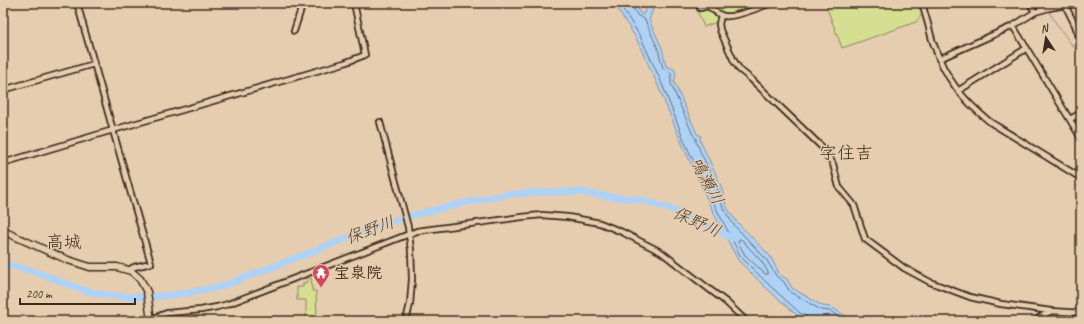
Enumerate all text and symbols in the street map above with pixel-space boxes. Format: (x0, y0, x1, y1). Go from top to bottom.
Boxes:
north arrow (1026, 18, 1066, 58)
text: N (1039, 20, 1051, 36)
district label: 字住吉 (819, 142, 873, 164)
water label: 鳴瀬川 (686, 154, 728, 208)
water label: 保野川 (669, 202, 725, 242)
water label: 保野川 (342, 211, 398, 249)
district label: 高城 (46, 231, 82, 253)
temple icon: 宝泉院 (311, 263, 331, 288)
place label: 宝泉院 (334, 263, 382, 283)
scale bar (20, 280, 135, 306)
text: 200 m (26, 286, 53, 302)

